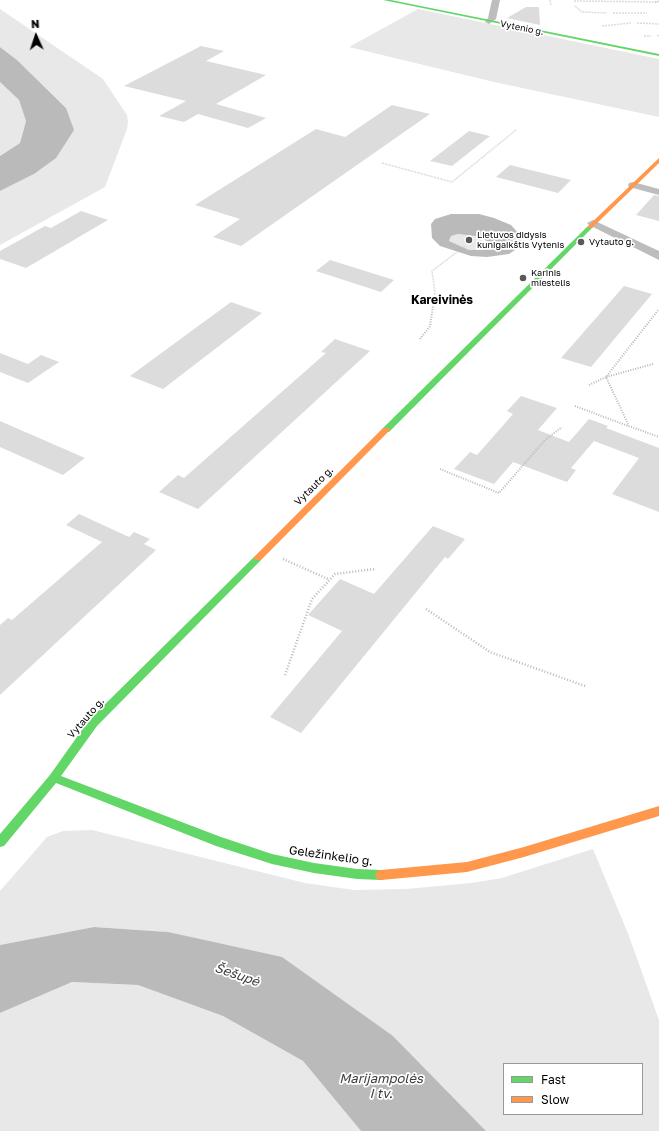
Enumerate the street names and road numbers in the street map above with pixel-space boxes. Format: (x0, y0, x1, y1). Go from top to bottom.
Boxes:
street label: Vytenio g. (499, 19, 545, 37)
street label: Vytauto g. (292, 464, 336, 508)
street label: Vytauto g. (65, 695, 107, 741)
street label: Geležinkelio g. (288, 843, 374, 869)

